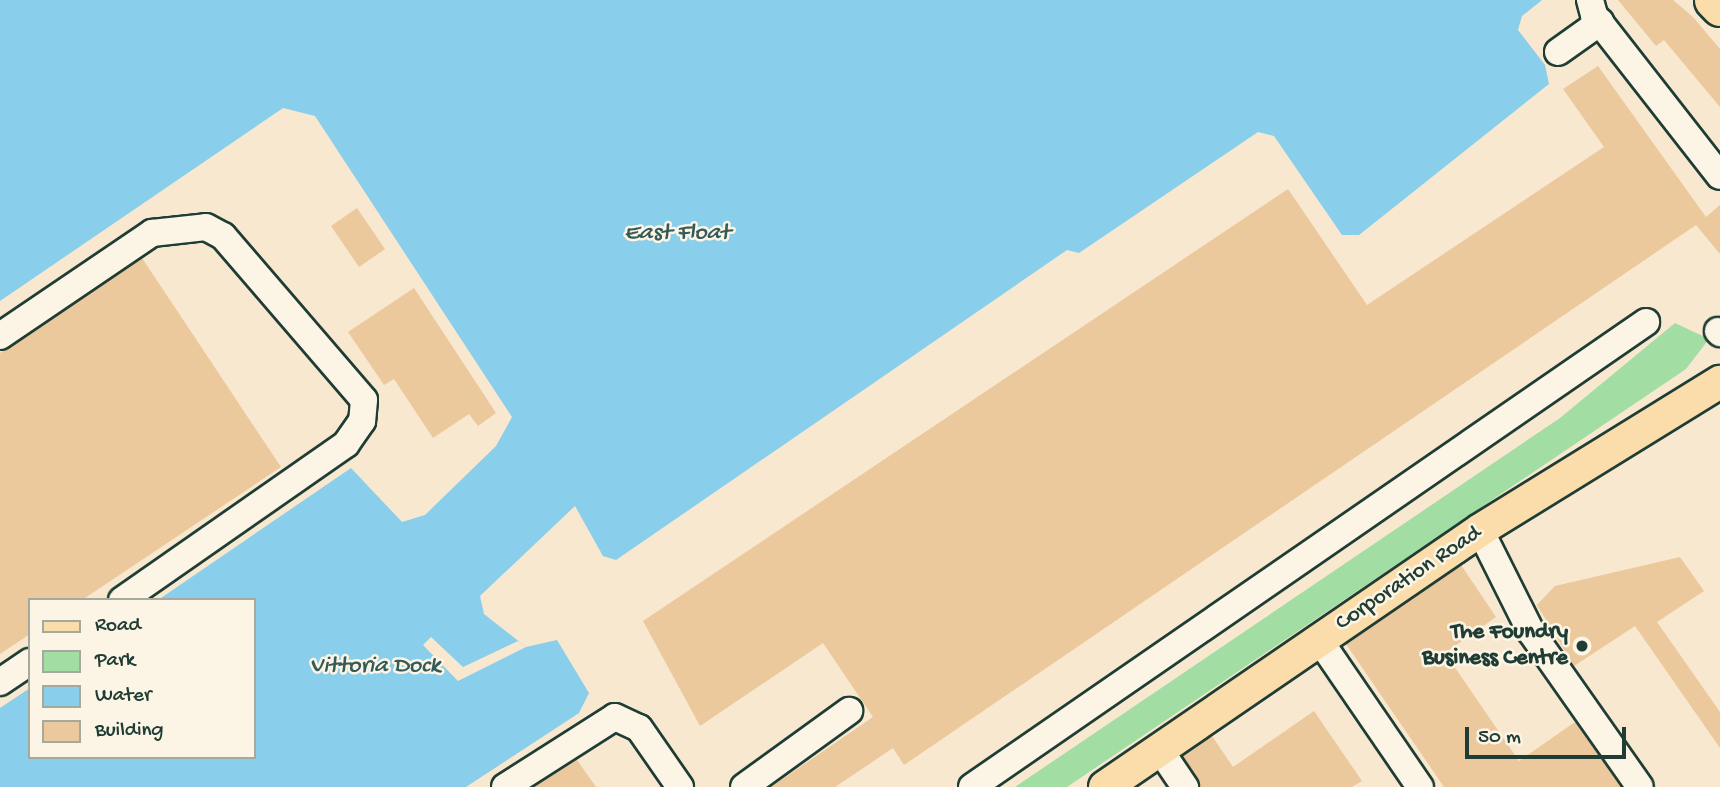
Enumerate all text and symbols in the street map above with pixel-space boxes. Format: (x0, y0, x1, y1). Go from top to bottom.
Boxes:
water label: East Float (624, 220, 730, 248)
street label: Corporation Road (1331, 520, 1487, 638)
legend (28, 598, 256, 759)
text: Road (95, 614, 141, 639)
place label: The Foundry Business Centre (1422, 619, 1568, 673)
marker: The Foundry Business Centre (1574, 638, 1590, 654)
text: Park (95, 649, 135, 674)
water label: Vittoria Dock (310, 653, 440, 681)
text: Water (95, 684, 151, 709)
scale bar (1468, 714, 1629, 758)
text: Building (95, 719, 164, 744)
text: 50 m (1478, 726, 1521, 751)

